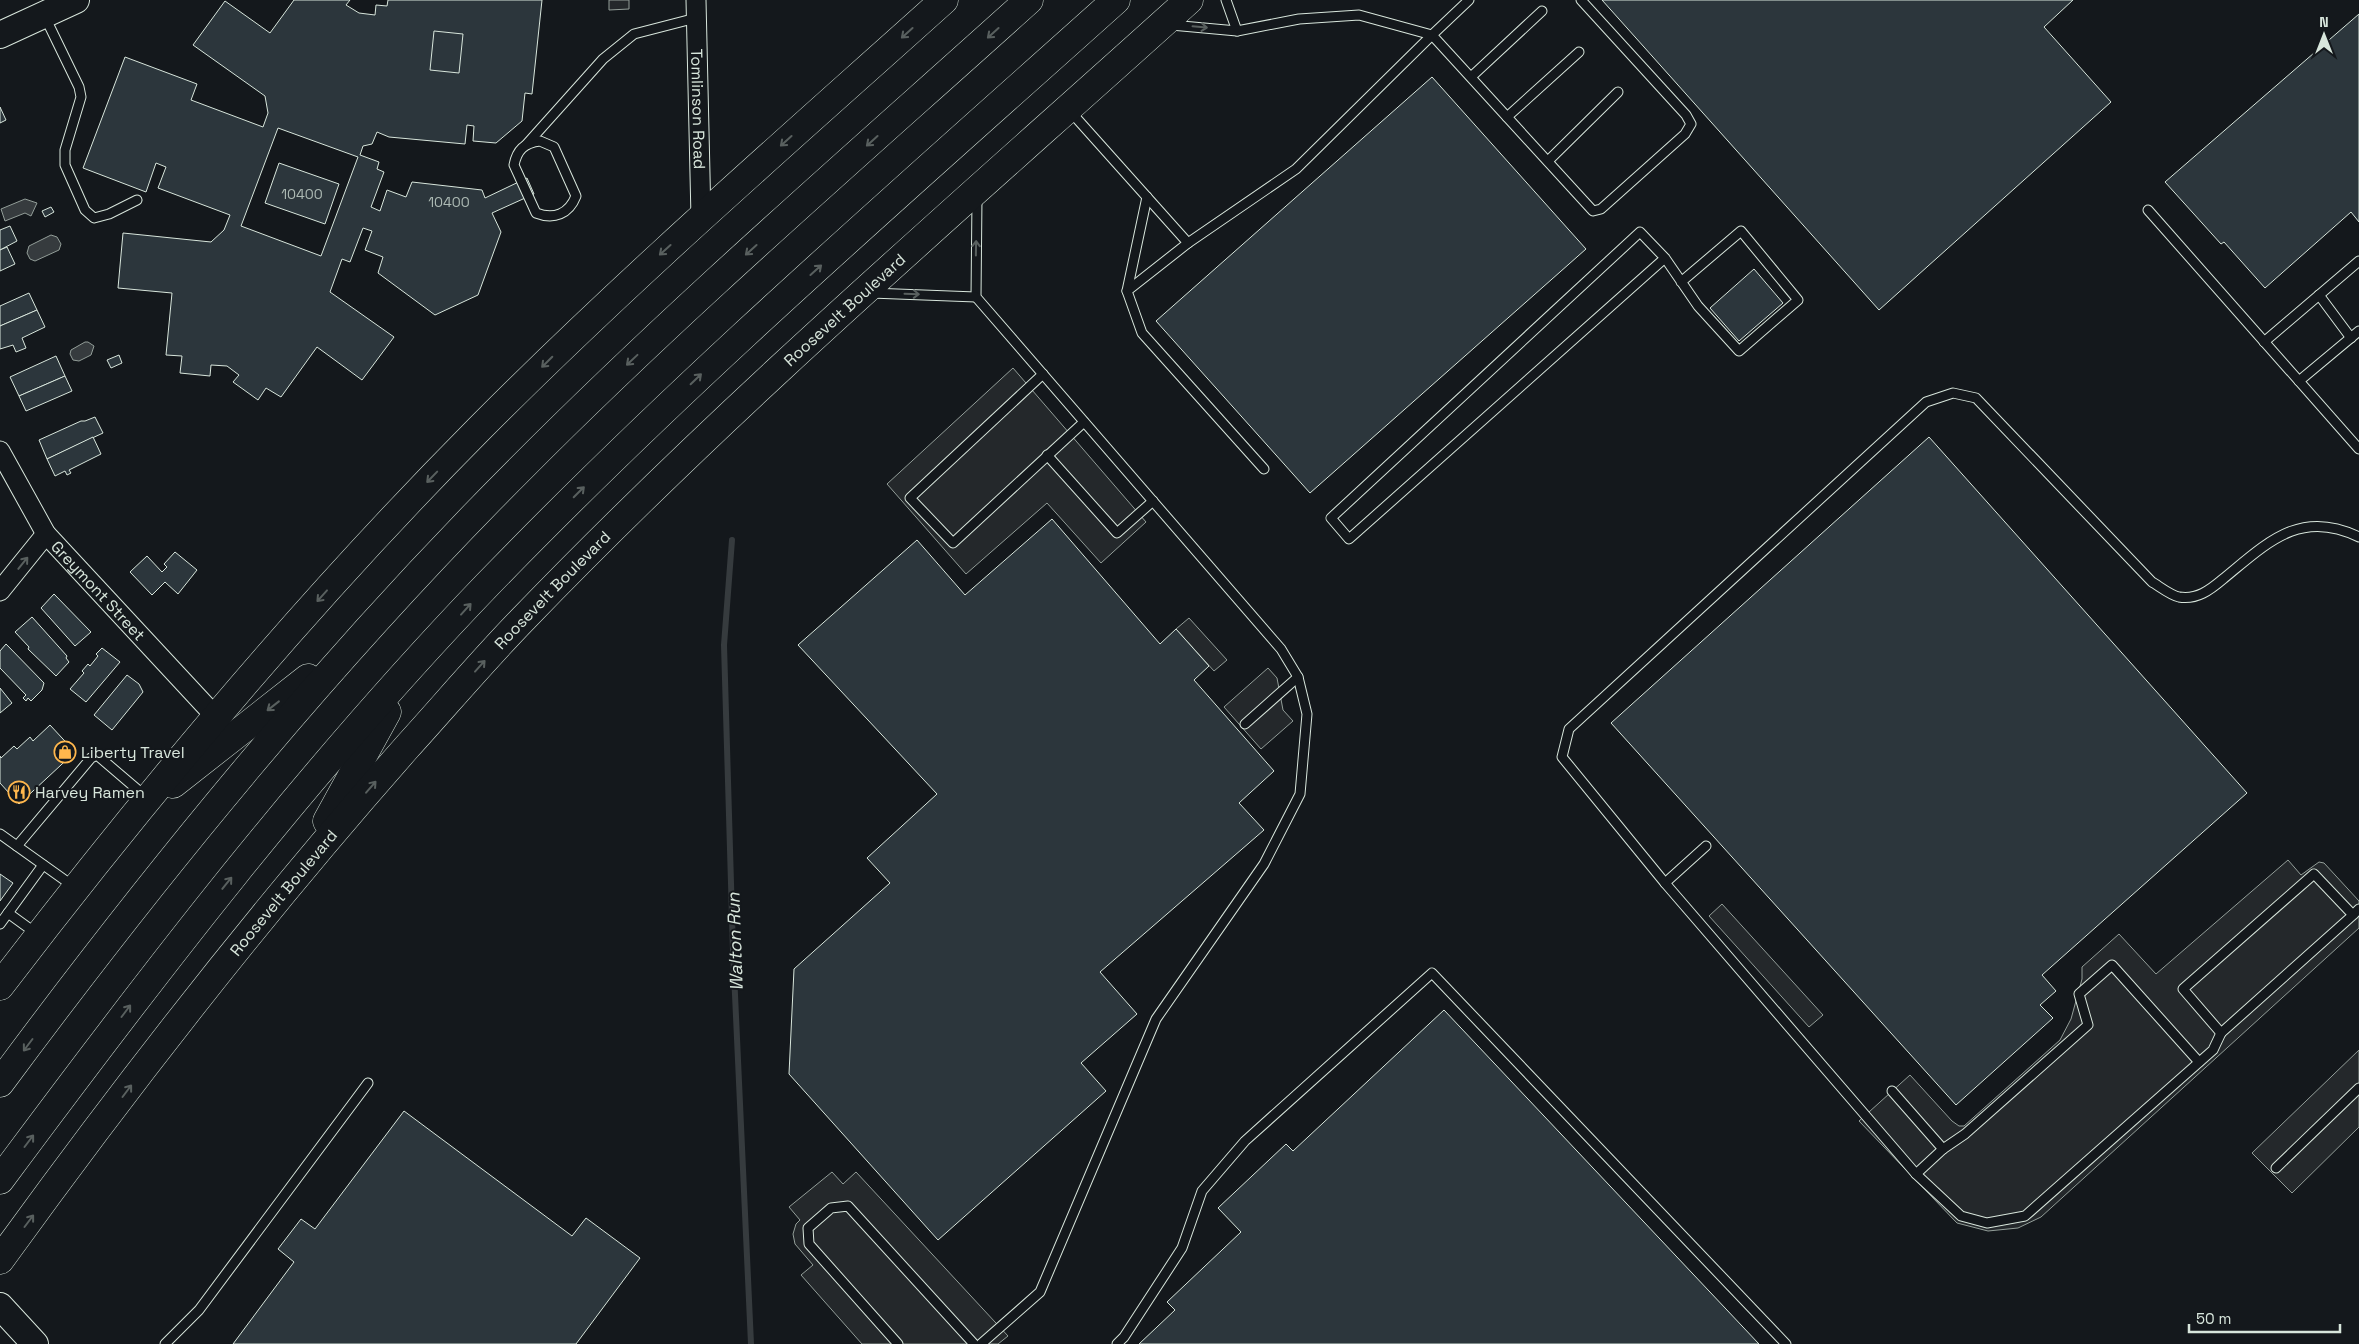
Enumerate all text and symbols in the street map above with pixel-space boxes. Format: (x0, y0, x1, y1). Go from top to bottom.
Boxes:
north arrow (2299, 10, 2349, 60)
text: N (2319, 13, 2329, 31)
one-way arrow (1191, 23, 1207, 32)
one-way arrow (901, 27, 914, 38)
one-way arrow (987, 27, 1000, 38)
street label: Tomlinson Road (686, 48, 710, 170)
one-way arrow (780, 135, 793, 147)
one-way arrow (866, 135, 879, 147)
house number: 10400 (281, 185, 323, 203)
house number: 10400 (428, 193, 470, 211)
one-way arrow (971, 240, 981, 256)
one-way arrow (745, 244, 758, 255)
one-way arrow (658, 245, 671, 256)
street label: Roosevelt Boulevard (779, 249, 910, 371)
one-way arrow (809, 264, 822, 275)
one-way arrow (904, 290, 920, 299)
one-way arrow (625, 354, 638, 366)
one-way arrow (541, 356, 553, 368)
one-way arrow (689, 373, 702, 385)
one-way arrow (426, 471, 438, 483)
one-way arrow (573, 486, 585, 498)
street label: Roosevelt Boulevard (490, 526, 615, 654)
street label: Greymont Street (46, 536, 150, 645)
one-way arrow (18, 557, 29, 570)
one-way arrow (316, 590, 328, 603)
one-way arrow (460, 602, 472, 615)
one-way arrow (474, 660, 486, 673)
one-way arrow (267, 700, 280, 711)
shop icon: Liberty Travel (53, 740, 77, 764)
place label: Liberty Travel (81, 742, 185, 763)
restaurant icon: Harvey Ramen (7, 780, 31, 804)
one-way arrow (366, 781, 377, 794)
place label: Harvey Ramen (35, 782, 145, 803)
street label: Roosevelt Boulevard (225, 825, 342, 960)
one-way arrow (221, 877, 232, 890)
water label: Walton Run (721, 891, 748, 992)
one-way arrow (120, 1004, 131, 1017)
one-way arrow (23, 1038, 33, 1052)
one-way arrow (122, 1084, 132, 1098)
one-way arrow (24, 1134, 34, 1148)
one-way arrow (24, 1214, 34, 1228)
scale bar (2189, 1302, 2340, 1334)
text: 50 m (2196, 1309, 2231, 1328)

